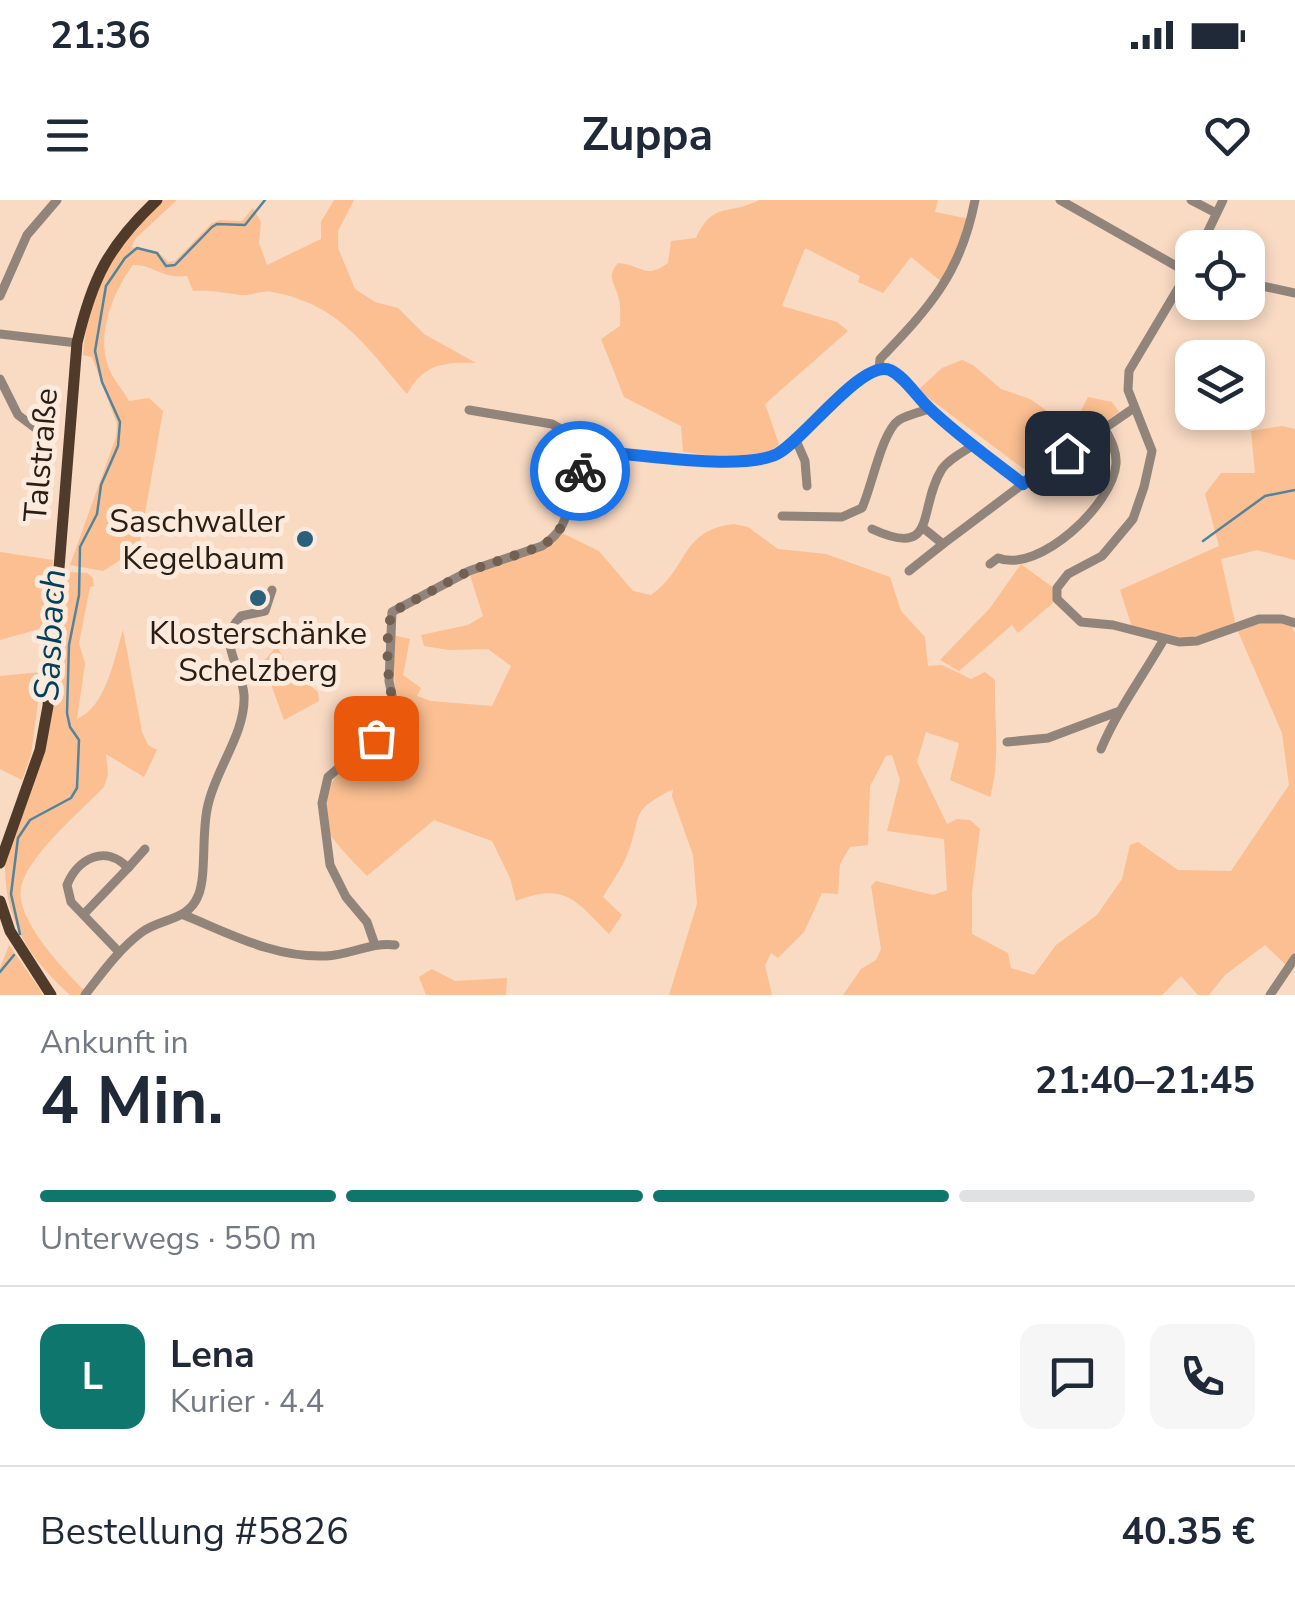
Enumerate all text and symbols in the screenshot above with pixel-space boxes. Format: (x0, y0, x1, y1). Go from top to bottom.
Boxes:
text: 21:36 (50, 10, 151, 61)
text: Zuppa (582, 105, 713, 166)
icon: menu (40, 108, 95, 163)
icon: heart (1200, 108, 1255, 163)
map controls (1175, 230, 1265, 430)
button: locate (1175, 230, 1265, 320)
button: layers (1175, 340, 1265, 430)
street label: Talstraße (14, 386, 68, 524)
pin (1025, 411, 1110, 496)
courier (530, 421, 630, 521)
icon: home (1040, 426, 1095, 481)
icon: bike (553, 444, 608, 499)
place label: Saschwaller Kegelbaum (109, 500, 286, 580)
marker: Saschwaller Kegelbaum (294, 528, 316, 550)
water label: Sasbach (23, 568, 77, 702)
marker: Klosterschänke Schelzberg (247, 587, 269, 609)
place label: Klosterschänke Schelzberg (149, 612, 367, 692)
pin (334, 696, 419, 781)
icon: bag (349, 711, 404, 766)
text: Ankunft in (40, 1021, 189, 1064)
text: 21:40–21:45 (1035, 1055, 1255, 1106)
text: 4 Min. (40, 1057, 224, 1146)
text: Unterwegs · 550 m (40, 1217, 317, 1260)
button: chat (1020, 1324, 1125, 1429)
button: phone (1150, 1324, 1255, 1429)
text: Lena (170, 1329, 255, 1380)
text: L (82, 1351, 103, 1402)
text: Kurier · 4.4 (170, 1380, 324, 1423)
text: Bestellung #5826 (40, 1506, 349, 1557)
text: 40.35 € (1121, 1506, 1255, 1557)

